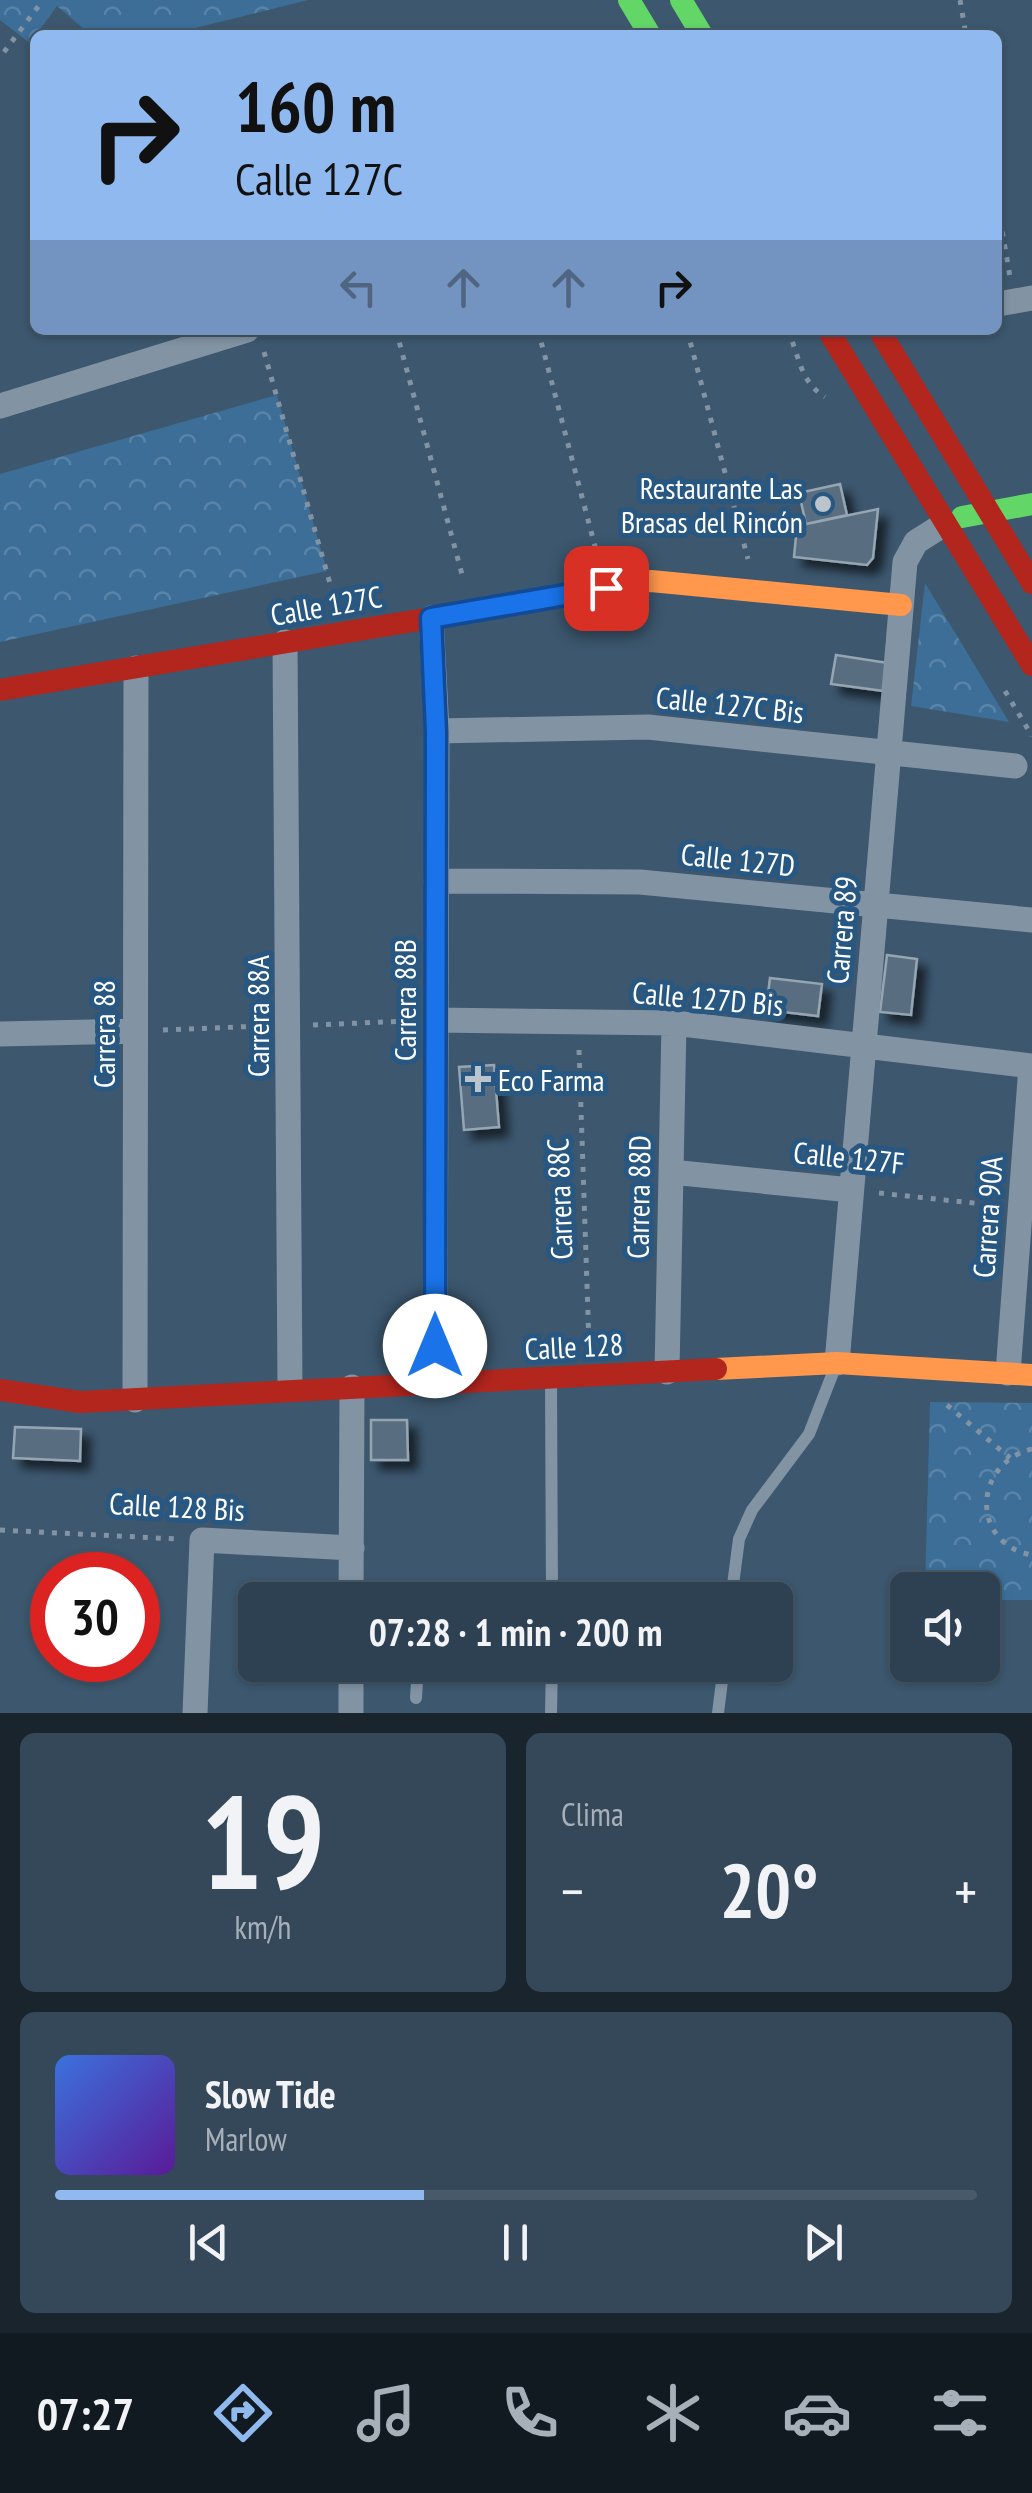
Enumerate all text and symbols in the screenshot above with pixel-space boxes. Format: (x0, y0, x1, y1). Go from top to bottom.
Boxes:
text: 160 m (235, 61, 396, 151)
icon: right (70, 70, 200, 200)
text: Calle 127C (235, 149, 403, 207)
icon: left (331, 260, 386, 315)
icon: ahead (436, 260, 491, 315)
icon: ahead (541, 260, 596, 315)
icon: right (646, 260, 701, 315)
place label: Restaurante Las Brasas del Rincón (621, 468, 803, 541)
marker: Restaurante Las Brasas del Rincón (812, 493, 834, 515)
pin (564, 546, 649, 631)
icon: arrive (579, 561, 634, 616)
street label: Calle 127C (267, 576, 385, 634)
street label: Calle 127C Bis (654, 677, 806, 731)
street label: Calle 127D (679, 834, 797, 884)
street label: Carrera 89 (817, 875, 865, 985)
street label: Carrera 88B (385, 939, 424, 1061)
street label: Carrera 88A (238, 954, 277, 1077)
street label: Calle 127D Bis (631, 972, 785, 1024)
street label: Carrera 88 (84, 980, 123, 1088)
place label: Eco Farma (498, 1060, 605, 1099)
marker: Eco Farma (467, 1068, 489, 1090)
street label: Calle 127F (792, 1132, 906, 1182)
street label: Carrera 88D (617, 1135, 659, 1259)
street label: Carrera 88C (537, 1138, 581, 1260)
street label: Carrera 90A (963, 1154, 1011, 1279)
position arrow (383, 1294, 487, 1398)
street label: Calle 128 (524, 1324, 624, 1368)
street label: Calle 128 Bis (108, 1483, 246, 1529)
speed limit sign: 30 (30, 1552, 160, 1682)
map controls (890, 1572, 1000, 1682)
button: sound (890, 1572, 1000, 1682)
text: 07:28 · 1 min · 200 m (369, 1607, 662, 1656)
text: 19 (201, 1757, 325, 1925)
text: Clima (561, 1793, 624, 1835)
text: 20° (719, 1842, 819, 1939)
text: − (561, 1855, 584, 1926)
text: + (954, 1855, 977, 1926)
text: km/h (235, 1906, 291, 1948)
text: Slow Tide (205, 2069, 336, 2118)
text: Marlow (205, 2118, 287, 2160)
icon: previous (181, 2215, 236, 2270)
icon: pause (488, 2215, 543, 2270)
icon: next (796, 2215, 851, 2270)
icon: directions (208, 2378, 278, 2448)
icon: music (351, 2378, 421, 2448)
icon: phone (495, 2378, 565, 2448)
icon: climate (638, 2378, 708, 2448)
icon: car (782, 2378, 852, 2448)
icon: filters (925, 2378, 995, 2448)
text: 07:27 (37, 2384, 134, 2442)

